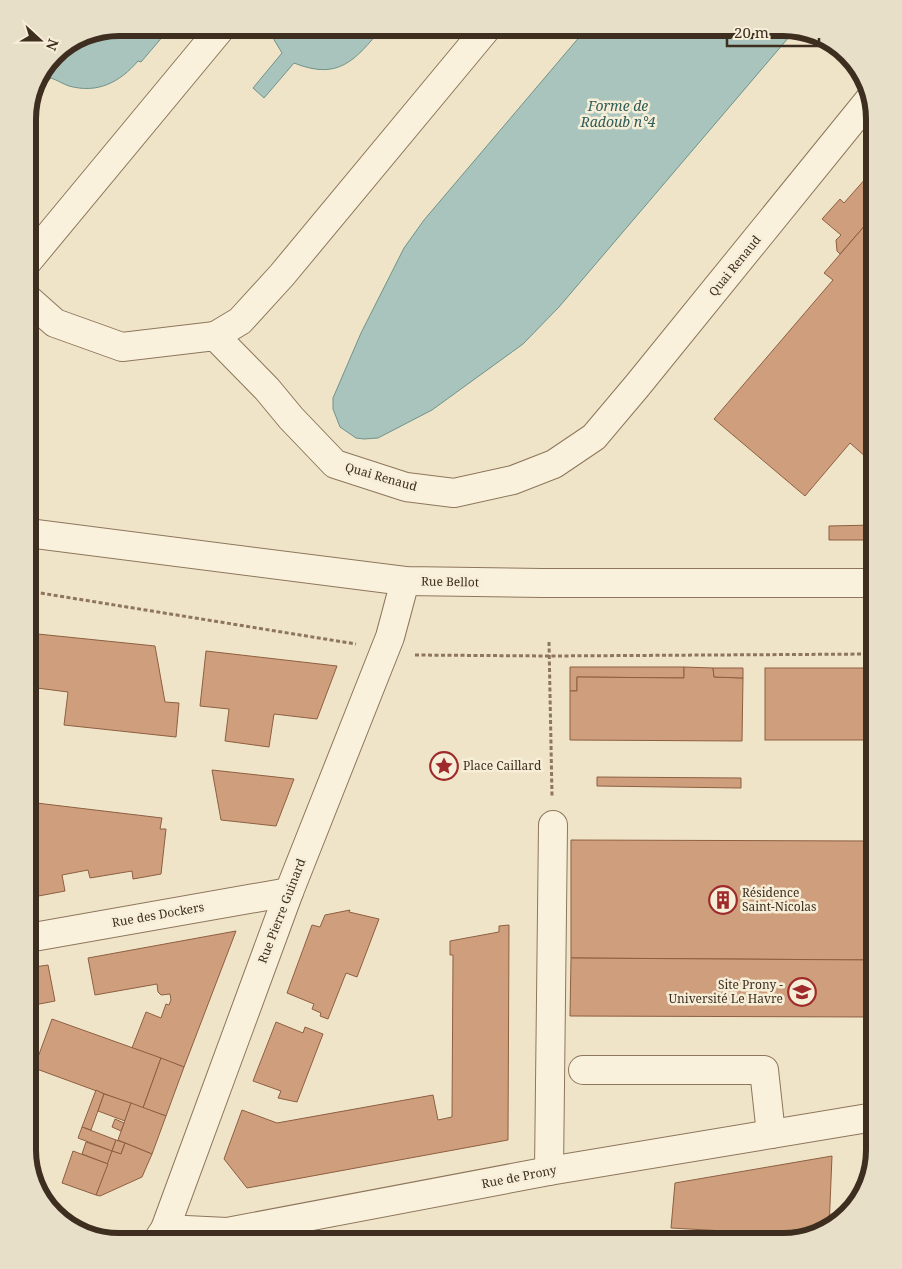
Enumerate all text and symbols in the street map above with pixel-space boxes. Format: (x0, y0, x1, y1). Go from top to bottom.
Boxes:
north arrow (15, 15, 65, 65)
scale bar (727, 15, 820, 47)
text: 20 m (734, 22, 769, 42)
text: N (42, 36, 63, 53)
water label: Forme de Radoub n°4 (579, 96, 656, 131)
street label: Quai Renaud (705, 231, 765, 300)
street label: Quai Renaud (343, 458, 420, 495)
street label: Rue Bellot (421, 572, 479, 591)
place icon: Place Caillard (429, 751, 459, 781)
place label: Place Caillard (463, 757, 542, 774)
street label: Rue Pierre Guinard (254, 855, 310, 966)
place label: Résidence Saint-Nicolas (742, 884, 817, 915)
building icon: Résidence Saint-Nicolas (708, 885, 738, 915)
street label: Rue des Dockers (111, 898, 205, 931)
place label: Site Prony - Université Le Havre (668, 976, 783, 1007)
school or university icon: Site Prony - Université Le Havre (787, 977, 817, 1007)
street label: Rue de Prony (480, 1161, 558, 1192)

